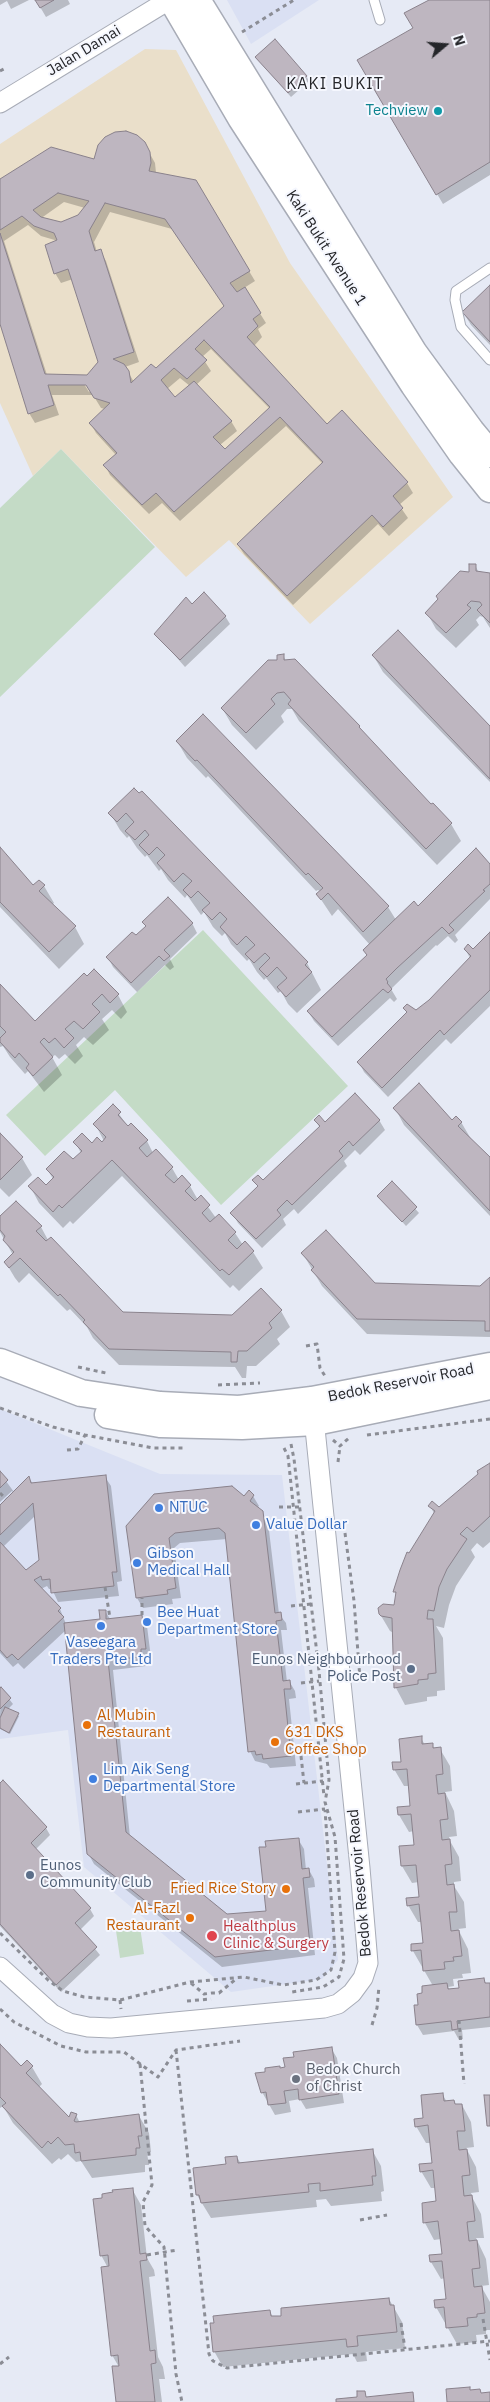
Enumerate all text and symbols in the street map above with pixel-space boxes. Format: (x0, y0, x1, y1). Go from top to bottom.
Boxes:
north arrow (420, 20, 470, 70)
street label: Jalan Damai (44, 22, 124, 80)
text: N (449, 33, 469, 48)
district label: KAKI BUKIT (285, 74, 385, 94)
place label: Techview (365, 102, 428, 120)
marker: Techview (432, 105, 444, 117)
street label: Kaki Bukit Avenue 1 (282, 187, 370, 309)
street label: Bedok Reservoir Road (326, 1360, 476, 1406)
place label: NTUC (169, 1499, 208, 1517)
marker: NTUC (153, 1502, 165, 1514)
place label: Value Dollar (266, 1516, 347, 1534)
marker: Value Dollar (250, 1519, 262, 1531)
place label: Gibson Medical Hall (147, 1545, 230, 1580)
marker: Gibson Medical Hall (131, 1557, 143, 1569)
place label: Bee Huat Department Store (157, 1604, 277, 1639)
marker: Bee Huat Department Store (141, 1616, 153, 1628)
marker: Vaseegara Traders Pte Ltd (95, 1620, 107, 1632)
place label: Vaseegara Traders Pte Ltd (50, 1634, 152, 1669)
place label: Eunos Neighbourhood Police Post (252, 1651, 401, 1686)
marker: Eunos Neighbourhood Police Post (405, 1663, 417, 1675)
place label: Al Mubin Restaurant (97, 1707, 171, 1742)
marker: Al Mubin Restaurant (81, 1719, 93, 1731)
place label: 631 DKS Coffee Shop (285, 1724, 367, 1759)
marker: 631 DKS Coffee Shop (269, 1736, 281, 1748)
place label: Lim Aik Seng Departmental Store (103, 1761, 236, 1796)
marker: Lim Aik Seng Departmental Store (87, 1773, 99, 1785)
street label: Bedok Reservoir Road (345, 1808, 375, 1958)
place label: Eunos Community Club (40, 1857, 152, 1892)
marker: Eunos Community Club (24, 1869, 36, 1881)
place label: Fried Rice Story (170, 1880, 276, 1898)
marker: Fried Rice Story (280, 1883, 292, 1895)
place label: Al-Fazl Restaurant (106, 1900, 180, 1935)
marker: Al-Fazl Restaurant (184, 1912, 196, 1924)
place label: Healthplus Clinic & Surgery (223, 1918, 329, 1953)
marker: Healthplus Clinic & Surgery (205, 1929, 219, 1943)
place label: Bedok Church of Christ (306, 2061, 400, 2096)
marker: Bedok Church of Christ (290, 2073, 302, 2085)

